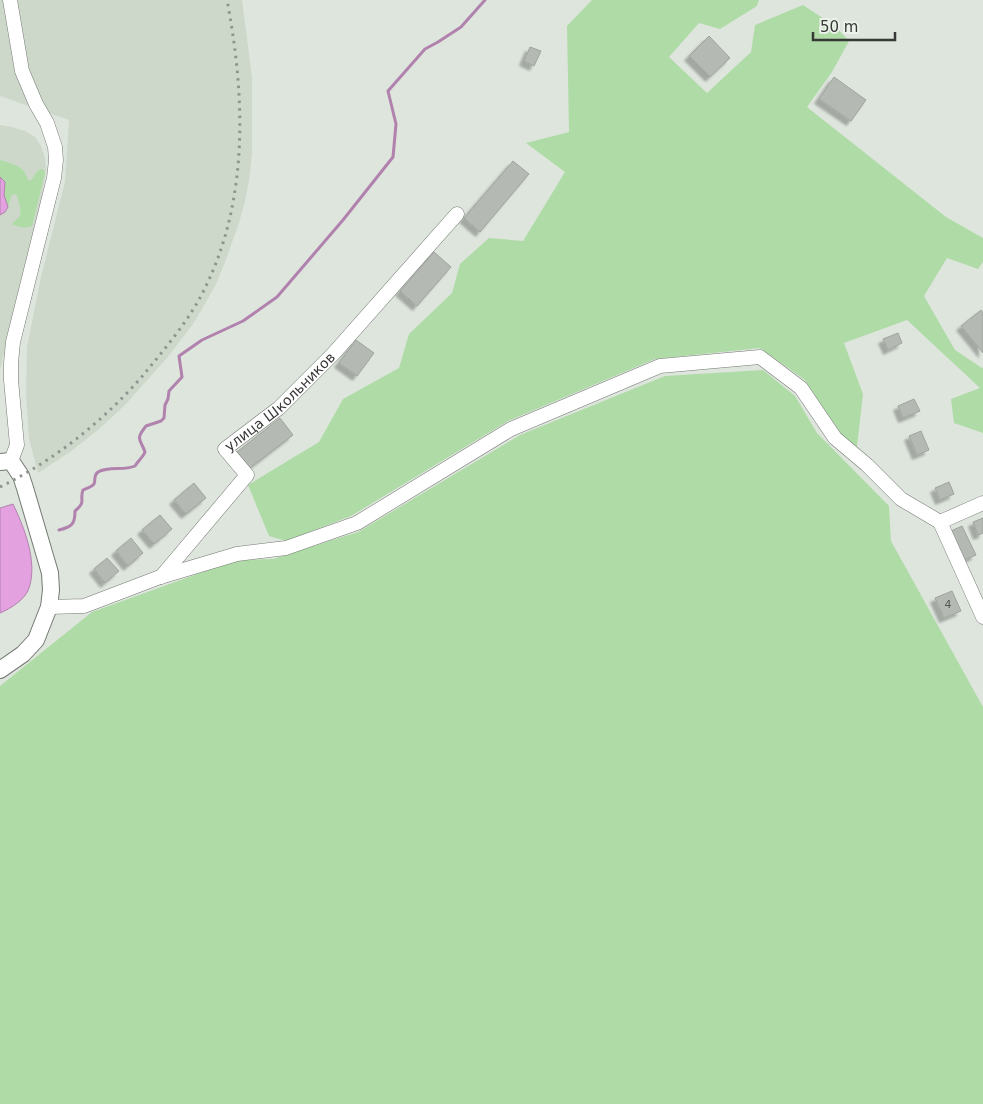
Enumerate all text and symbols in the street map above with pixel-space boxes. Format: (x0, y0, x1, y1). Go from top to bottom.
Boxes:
scale bar (813, 10, 896, 42)
text: 50 m (820, 18, 858, 36)
street label: улица Школьников (221, 349, 338, 454)
house number: 4 (945, 598, 952, 611)

